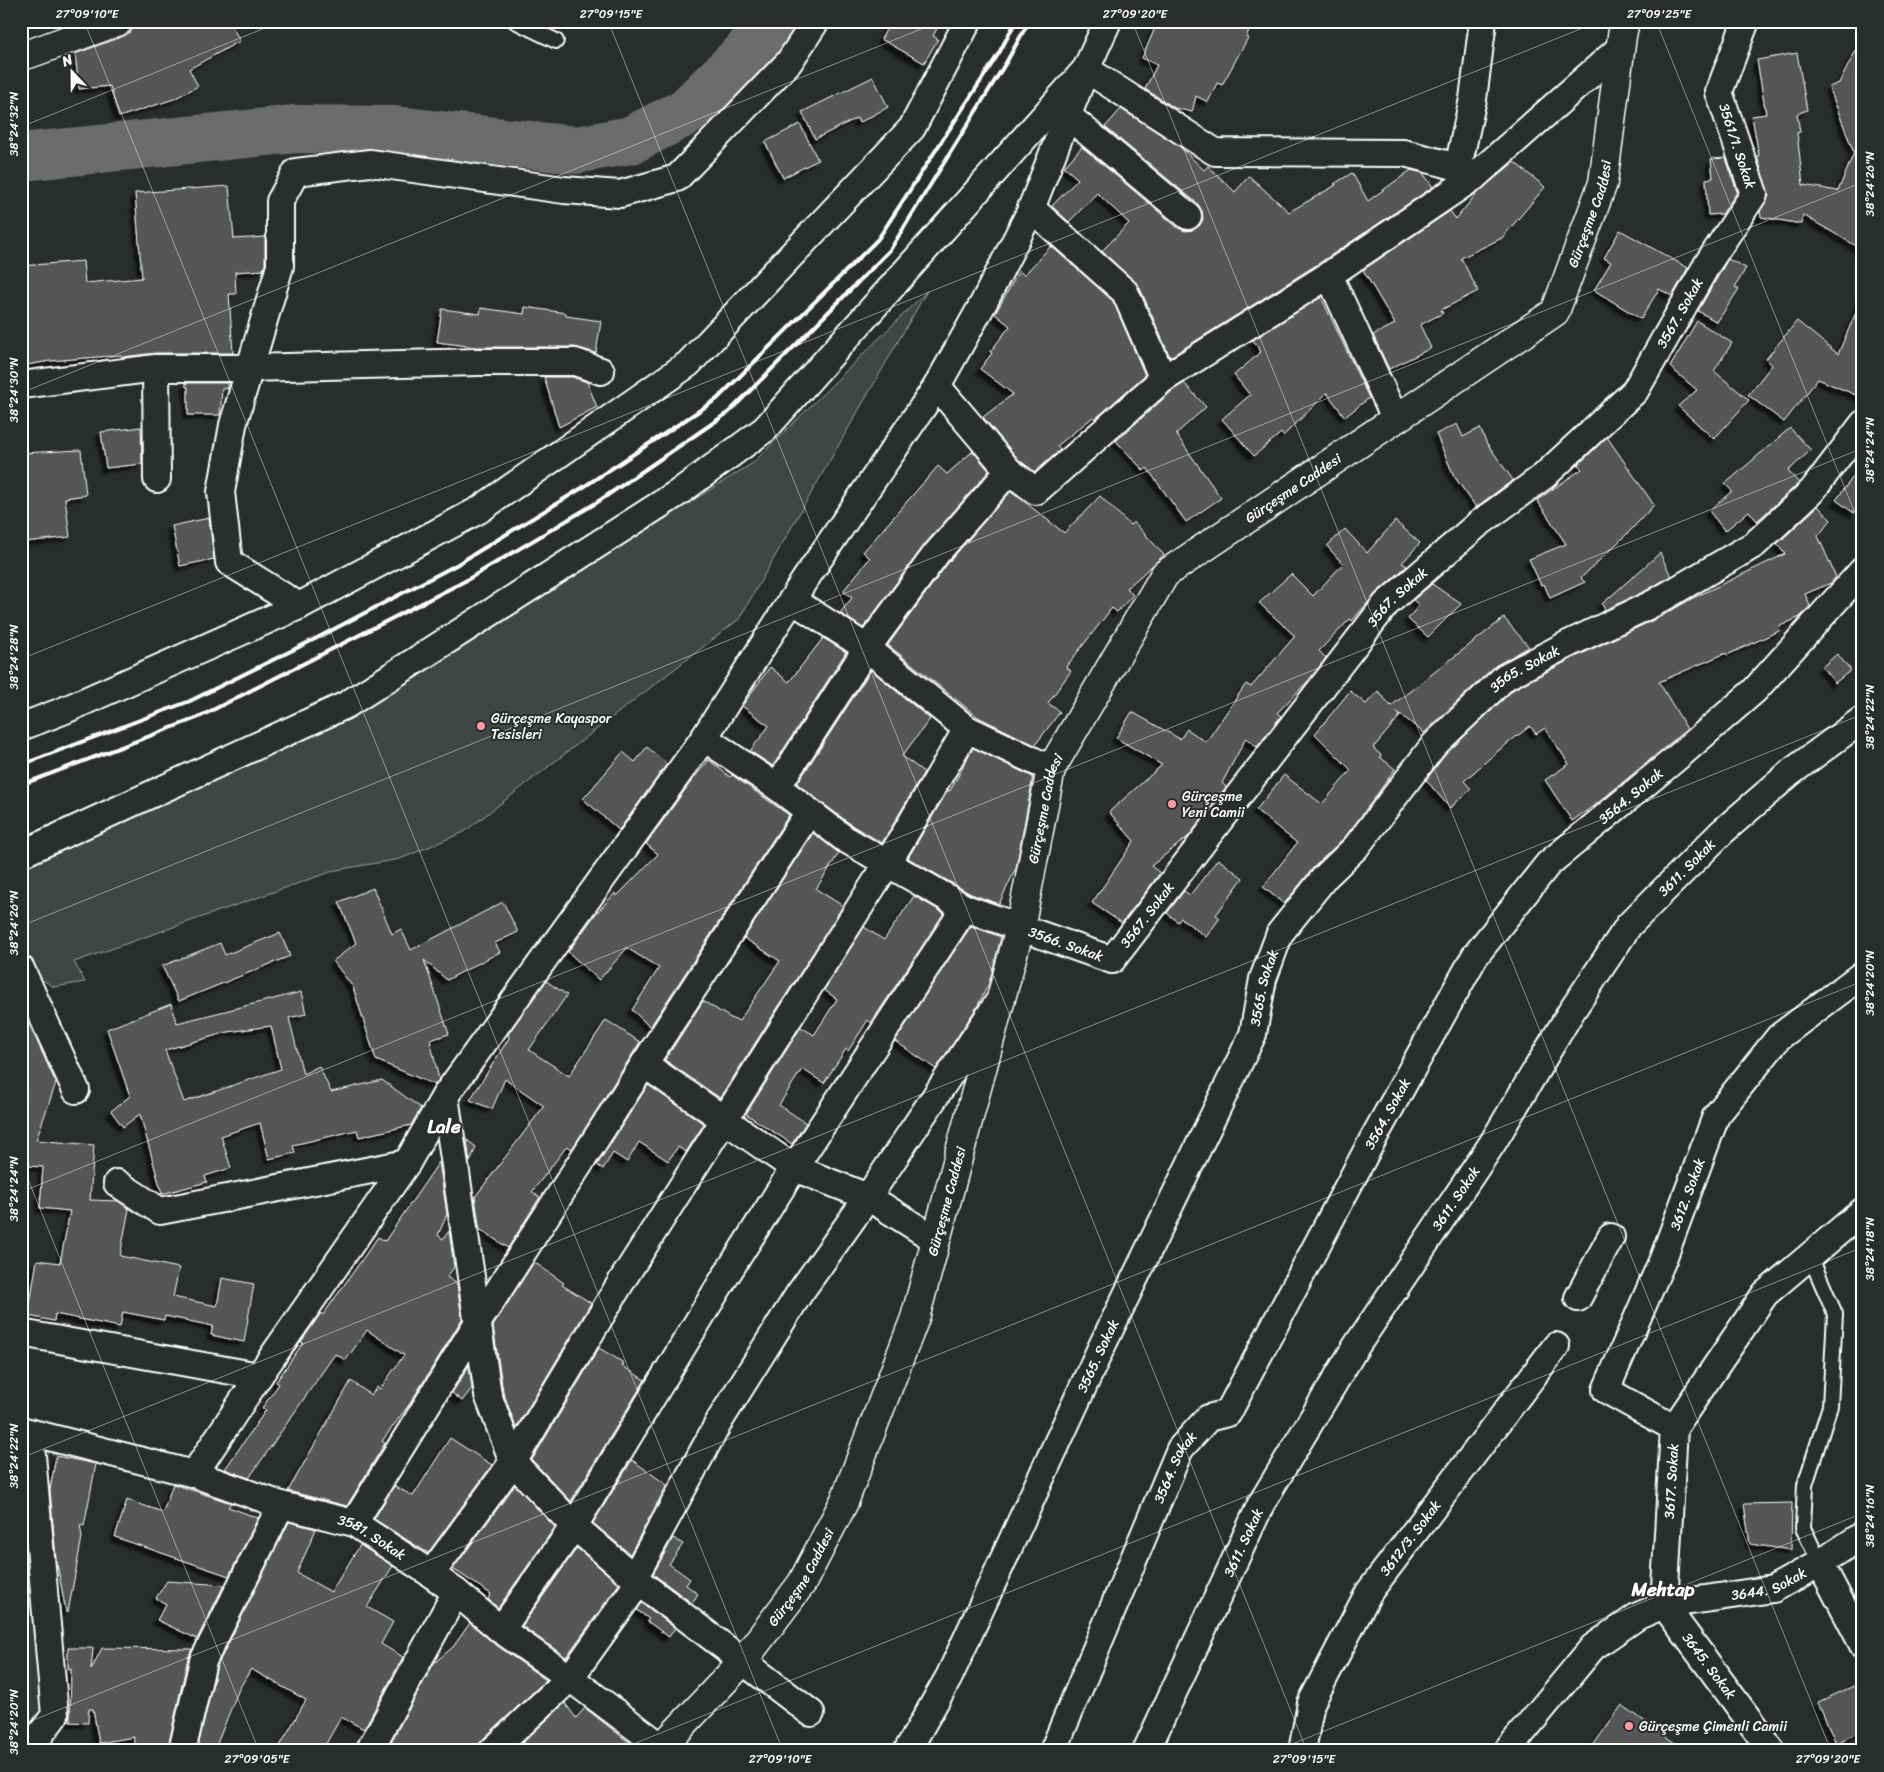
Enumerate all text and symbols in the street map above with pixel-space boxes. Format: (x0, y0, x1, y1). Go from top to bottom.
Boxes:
text: 27°09'10"E (56, 3, 120, 25)
text: 27°09'15"E (580, 3, 644, 25)
text: 27°09'20"E (1103, 3, 1169, 25)
text: 27°09'25"E (1627, 3, 1692, 25)
text: N (57, 47, 77, 74)
north arrow (48, 48, 98, 98)
text: 38°24'32"N (3, 91, 25, 156)
street label: 3561/1. Sokak (1711, 100, 1763, 193)
text: 38°24'26"N (1859, 151, 1881, 216)
street label: Gürçeşme Caddesi (1560, 158, 1618, 271)
street label: 3567. Sokak (1649, 272, 1710, 353)
text: 38°24'30"N (3, 357, 25, 423)
text: 38°24'24"N (1859, 417, 1881, 483)
street label: Gürçeşme Caddesi (1239, 446, 1348, 530)
street label: 3567. Sokak (1360, 560, 1434, 632)
text: 38°24'28"N (3, 624, 25, 690)
street label: 3565. Sokak (1483, 638, 1565, 699)
text: 38°24'22"N (1859, 684, 1881, 750)
place label: Gürçeşme Kayaspor Tesisleri (491, 706, 613, 747)
marker: Gürçeşme Kayaspor Tesisleri (475, 720, 487, 732)
street label: Gürçeşme Caddesi (1020, 748, 1071, 866)
street label: 3564. Sokak (1592, 761, 1669, 831)
place label: Gürçeşme Yeni Camii (1182, 784, 1246, 825)
marker: Gürçeşme Yeni Camii (1166, 798, 1178, 810)
street label: 3611. Sokak (1652, 832, 1722, 902)
street label: 3567. Sokak (1113, 876, 1181, 953)
text: 38°24'26"N (3, 890, 25, 955)
street label: 3566. Sokak (1025, 919, 1107, 969)
street label: 3565. Sokak (1242, 945, 1286, 1028)
text: 38°24'20"N (1859, 949, 1881, 1016)
street label: 3564. Sokak (1357, 1073, 1417, 1154)
district label: Lale (427, 1110, 461, 1143)
street label: Gürçeşme Caddesi (920, 1143, 973, 1259)
street label: 3612. Sokak (1662, 1154, 1712, 1234)
text: 38°24'24"N (3, 1156, 25, 1222)
street label: 3611. Sokak (1425, 1160, 1487, 1236)
text: 38°24'18"N (1859, 1217, 1881, 1281)
street label: 3565. Sokak (1070, 1314, 1126, 1397)
text: 38°24'22"N (3, 1423, 25, 1489)
street label: 3564. Sokak (1146, 1425, 1204, 1507)
street label: 3617. Sokak (1656, 1442, 1686, 1519)
text: 38°24'16"N (1859, 1484, 1881, 1548)
street label: 3612/3. Sokak (1373, 1494, 1448, 1581)
street label: 3611. Sokak (1216, 1503, 1270, 1581)
street label: 3581. Sokak (335, 1507, 412, 1567)
street label: Gürçeşme Caddesi (761, 1522, 842, 1632)
street label: 3644. Sokak (1729, 1560, 1812, 1607)
district label: Mehtap (1630, 1573, 1695, 1606)
street label: 3645. Sokak (1675, 1627, 1743, 1705)
text: 38°24'20"N (3, 1688, 25, 1755)
place label: Gürçeşme Çimenli Camii (1639, 1714, 1788, 1739)
marker: Gürçeşme Çimenli Camii (1623, 1720, 1635, 1732)
text: 27°09'05"E (225, 1748, 291, 1770)
text: 27°09'10"E (749, 1748, 813, 1770)
text: 27°09'15"E (1273, 1748, 1337, 1770)
text: 27°09'20"E (1796, 1748, 1862, 1770)

